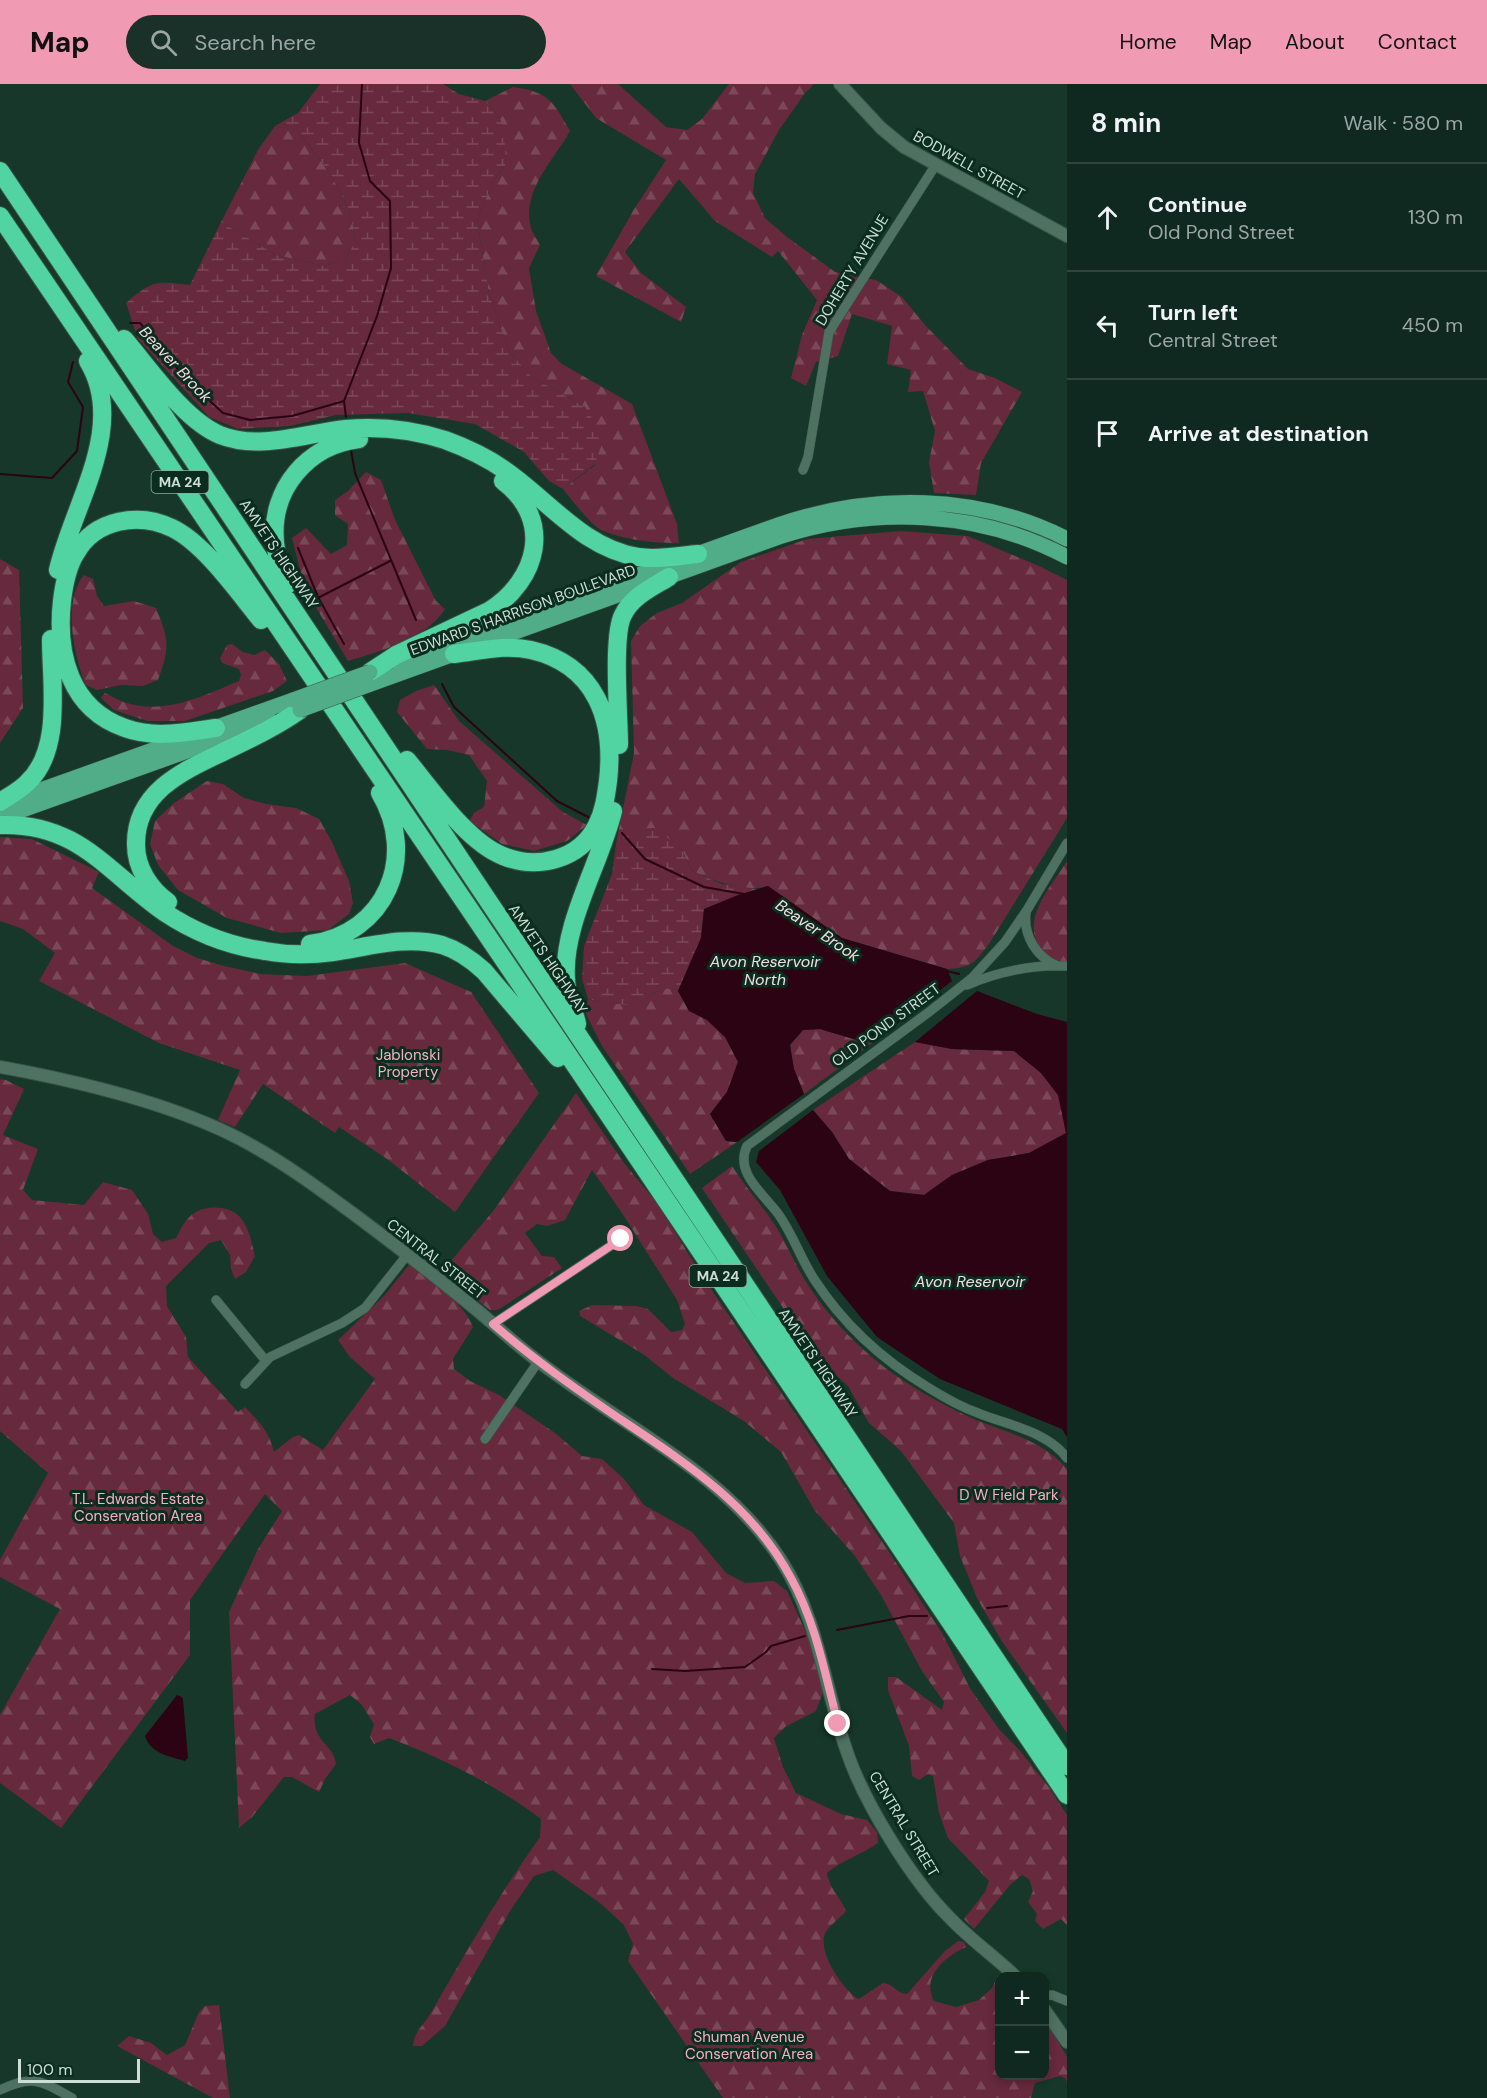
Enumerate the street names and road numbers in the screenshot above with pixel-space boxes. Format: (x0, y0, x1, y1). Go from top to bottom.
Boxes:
street label: BODWELL STREET (910, 126, 1028, 204)
street label: DOHERTY AVENUE (811, 211, 893, 329)
road number: MA 24 (152, 471, 208, 493)
street label: AMVETS HIGHWAY (235, 495, 323, 613)
street label: EDWARD S HARRISON BOULEVARD (407, 560, 639, 660)
street label: AMVETS HIGHWAY (504, 900, 592, 1018)
street label: OLD POND STREET (828, 979, 944, 1071)
street label: CENTRAL STREET (383, 1214, 489, 1304)
road number: MA 24 (690, 1265, 746, 1287)
street label: AMVETS HIGHWAY (774, 1304, 862, 1422)
street label: CENTRAL STREET (865, 1767, 943, 1881)

